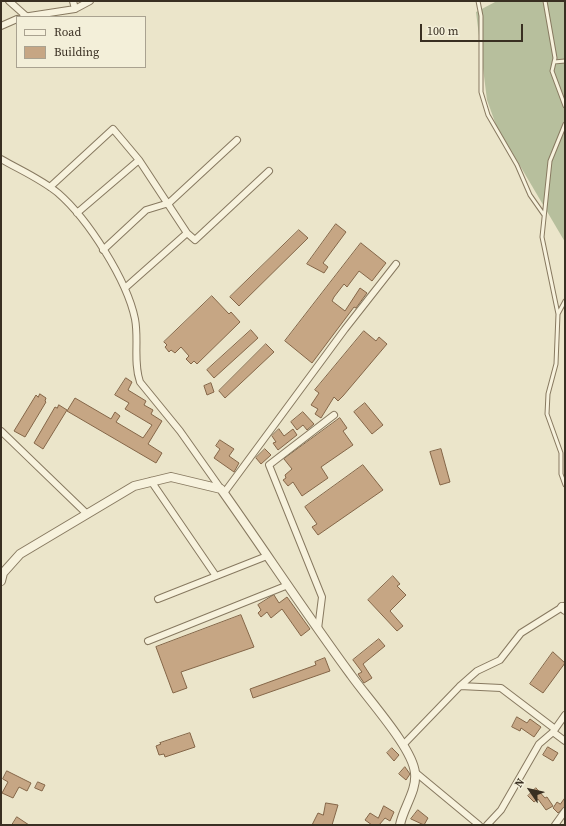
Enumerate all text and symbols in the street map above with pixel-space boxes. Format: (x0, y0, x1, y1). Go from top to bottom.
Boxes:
legend (16, 16, 146, 68)
scale bar (422, 16, 525, 42)
text: 100 m (427, 23, 459, 39)
text: Road (54, 24, 81, 40)
text: Building (54, 44, 99, 60)
north arrow (510, 770, 550, 810)
text: N (511, 776, 528, 791)

